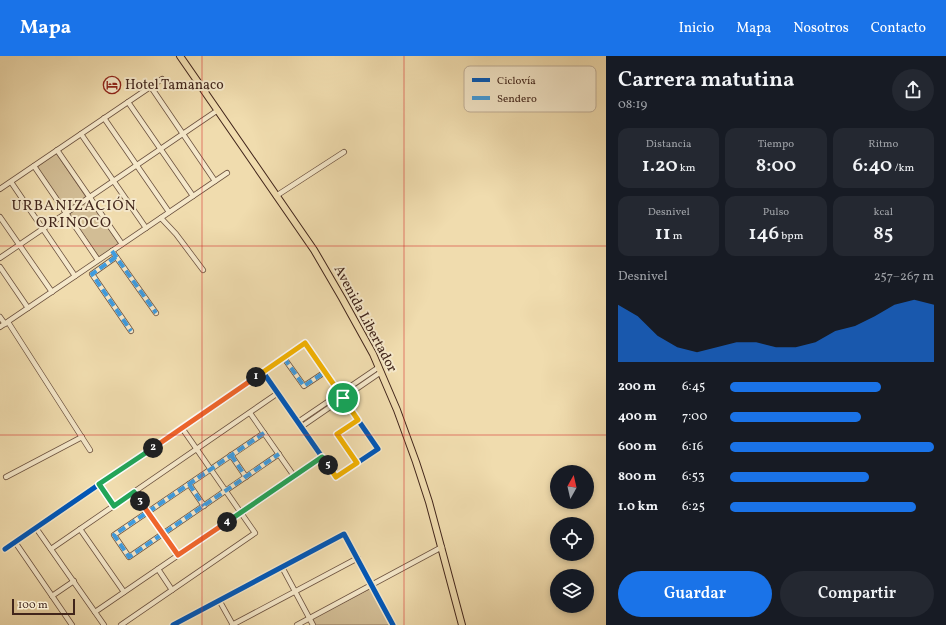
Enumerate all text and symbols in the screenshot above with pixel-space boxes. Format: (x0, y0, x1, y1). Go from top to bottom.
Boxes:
text: Mapa (20, 15, 71, 41)
text: Inicio (679, 19, 714, 38)
text: Mapa (736, 19, 771, 38)
text: Nosotros (793, 19, 849, 38)
text: Contacto (871, 19, 926, 38)
text: Carrera matutina (618, 65, 795, 96)
legend (464, 66, 596, 112)
button: share (892, 69, 934, 111)
text: Ciclovía (497, 74, 536, 89)
hotel icon: Hotel Tamanaco (102, 75, 122, 95)
place label: Hotel Tamanaco (125, 76, 224, 95)
text: Sendero (497, 92, 537, 107)
text: 08:19 (618, 96, 647, 114)
text: Distancia (646, 137, 692, 152)
text: Tiempo (758, 137, 794, 152)
text: Ritmo (868, 137, 898, 152)
text: 1.20 (642, 152, 678, 180)
text: 8:00 (756, 152, 796, 180)
text: 6:40 (852, 152, 892, 180)
text: km (678, 161, 696, 176)
text: /km (892, 161, 914, 176)
district label: URBANIZACIÓN ORINOCO (11, 196, 137, 234)
text: Desnivel (648, 205, 690, 220)
text: Pulso (763, 205, 789, 220)
text: kcal (874, 205, 893, 220)
text: 11 (655, 220, 671, 248)
text: 146 (749, 220, 779, 248)
text: 85 (873, 220, 893, 248)
text: m (671, 229, 683, 244)
text: bpm (779, 229, 803, 244)
street label: Avenida Libertador (329, 262, 401, 376)
text: Desnivel (618, 268, 668, 286)
text: 257–267 m (874, 268, 934, 286)
pin: 1 (246, 367, 266, 387)
text: 1 (254, 369, 258, 384)
text: 200 m (618, 378, 656, 396)
text: 6:45 (682, 378, 705, 396)
pin (326, 381, 360, 415)
icon: arrive (332, 387, 354, 409)
text: 400 m (618, 408, 657, 426)
text: 7:00 (682, 408, 707, 426)
pin: 2 (143, 438, 163, 458)
text: 600 m (618, 438, 656, 456)
text: 6:16 (682, 438, 703, 456)
text: 2 (150, 440, 156, 455)
pin: 5 (318, 455, 338, 475)
text: 5 (325, 457, 331, 472)
north arrow (550, 465, 594, 509)
map controls (550, 465, 594, 613)
text: 800 m (618, 468, 656, 486)
text: 6:53 (682, 468, 705, 486)
pin: 3 (130, 491, 150, 511)
text: 3 (137, 493, 143, 508)
text: 1.0 km (618, 498, 658, 516)
text: 6:25 (682, 498, 705, 516)
pin: 4 (217, 512, 237, 532)
text: 4 (224, 514, 230, 529)
button: locate (550, 517, 594, 561)
button: layers (550, 569, 594, 613)
button: Guardar (618, 571, 772, 617)
button: Compartir (780, 571, 934, 617)
scale bar (12, 597, 75, 616)
text: 100 m (18, 598, 48, 613)

